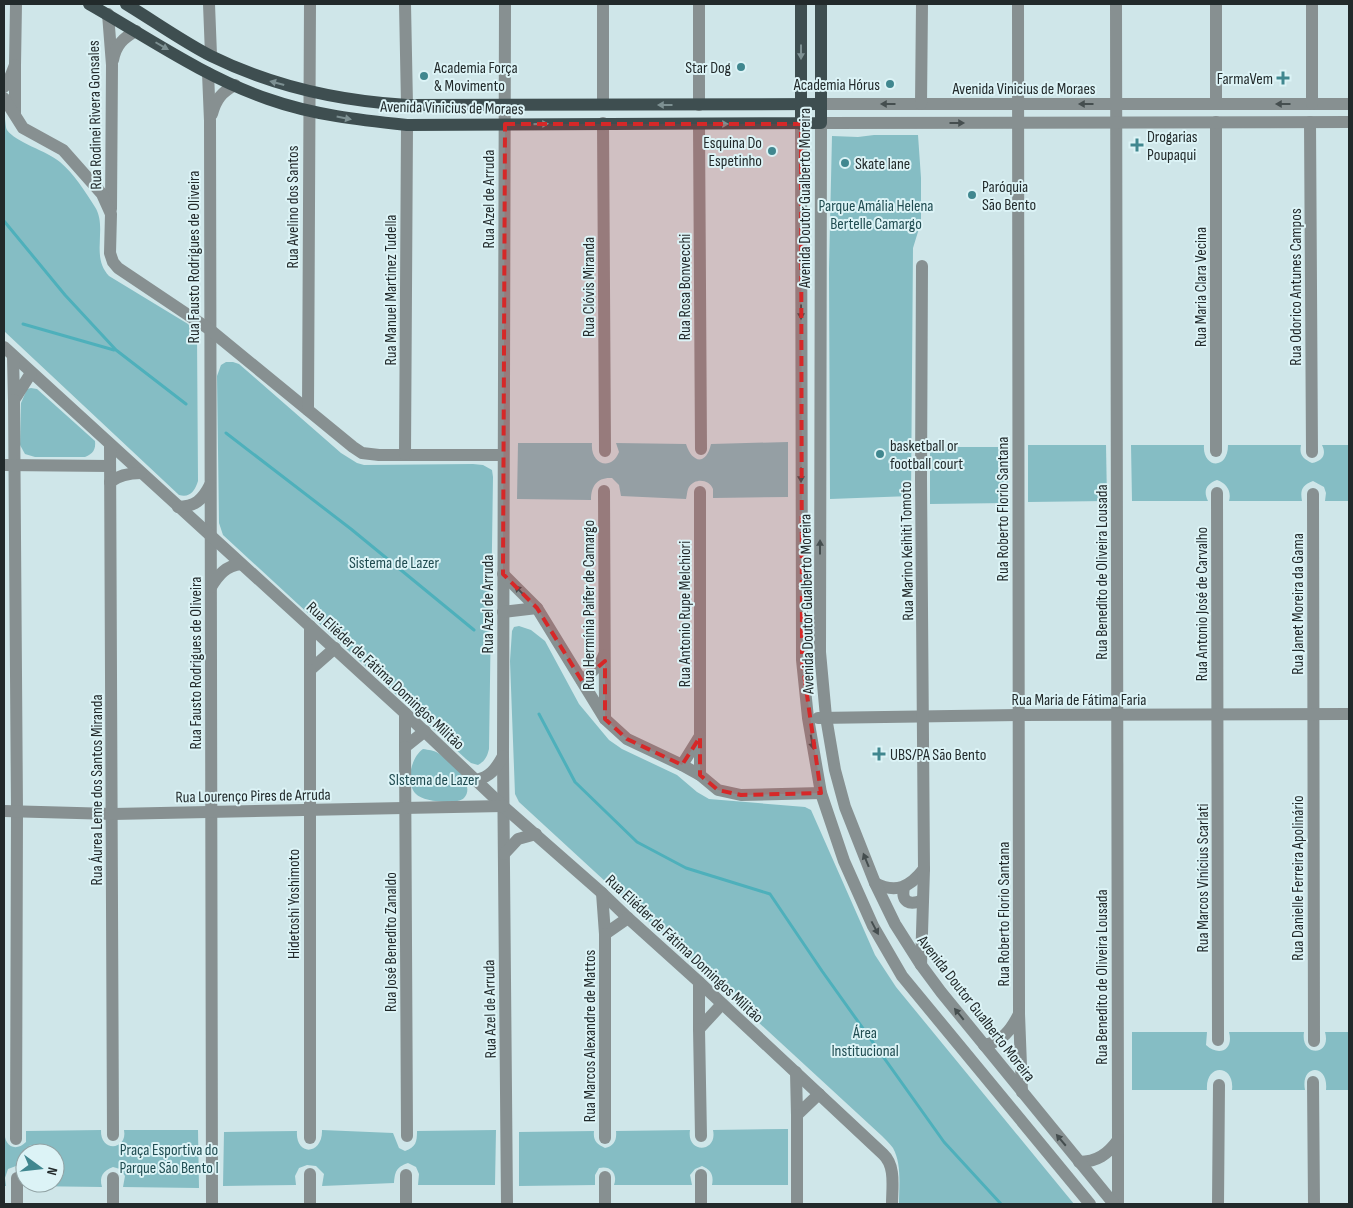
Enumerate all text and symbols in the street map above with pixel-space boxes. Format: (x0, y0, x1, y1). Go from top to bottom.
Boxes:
street label: Rua Rodinei Rivera Gonsales (85, 40, 106, 190)
one-way arrow (155, 41, 168, 50)
one-way arrow (797, 45, 805, 61)
place label: Academia Força & Movimento (433, 59, 518, 96)
place label: Star Dog (685, 59, 731, 78)
marker: Star Dog (735, 61, 747, 73)
marker: Academia Força & Movimento (418, 70, 430, 82)
place label: FarmaVem (1217, 70, 1273, 89)
marker: FarmaVem (1277, 72, 1289, 84)
place label: Academia Hórus (793, 76, 880, 95)
one-way arrow (269, 78, 284, 86)
marker: Academia Hórus (884, 78, 896, 90)
street label: Avenida Vinicius de Moraes (951, 80, 1096, 99)
street label: Avenida Vinicius de Moraes (379, 98, 524, 119)
one-way arrow (880, 100, 896, 108)
one-way arrow (1077, 100, 1093, 108)
one-way arrow (1275, 100, 1291, 108)
one-way arrow (656, 101, 672, 109)
street label: Avenida Doutor Gualberto Moreira (796, 108, 815, 289)
one-way arrow (336, 114, 352, 122)
one-way arrow (949, 119, 965, 127)
one-way arrow (533, 120, 549, 128)
one-way arrow (713, 120, 729, 128)
place label: Drogarias Poupaqui (1147, 128, 1198, 165)
place label: Esquina Do Espetinho (703, 134, 762, 171)
marker: Drogarias Poupaqui (1131, 139, 1143, 151)
street label: Rua Avelino dos Santos (284, 145, 303, 268)
marker: Esquina Do Espetinho (766, 145, 778, 157)
street label: Rua Azel de Arruda (480, 150, 499, 248)
place label: Skate lane (855, 155, 910, 174)
marker: Skate lane (839, 157, 851, 169)
street label: Rua Fausto Rodrigues de Oliveira (185, 171, 204, 343)
place label: Paróquia São Bento (982, 178, 1036, 215)
marker: Paróquia São Bento (966, 189, 978, 201)
park label: Parque Amália Helena Bertelle Camargo (819, 197, 933, 234)
street label: Rua Odorico Antunes Campos (1287, 208, 1306, 366)
street label: Rua Manuel Martinez Tudella (382, 214, 401, 366)
street label: Rua Maria Clara Vecina (1192, 227, 1211, 347)
street label: Rua Rosa Bonvecchi (676, 234, 695, 340)
street label: Rua Clóvis Miranda (580, 237, 599, 337)
one-way arrow (797, 305, 805, 321)
place label: basketball or football court (890, 437, 963, 474)
street label: Rua Roberto Florio Santana (994, 437, 1013, 581)
marker: basketball or football court (874, 448, 886, 460)
one-way arrow (797, 467, 805, 483)
street label: Rua Marino Keihiti Tomoto (897, 481, 918, 621)
street label: Rua Benedito de Oliveira Lousada (1093, 484, 1112, 660)
street label: Avenida Doutor Gualberto Moreira (796, 514, 819, 695)
street label: Rua Hermínia Paifer de Camargo (580, 520, 599, 690)
street label: Rua Antonio José de Carvalho (1193, 527, 1212, 681)
street label: Rua Janet Moreira da Gama (1289, 533, 1308, 675)
one-way arrow (816, 538, 824, 554)
street label: Rua Antonio Rupe Melchiori (676, 541, 695, 687)
park label: Sistema de Lazer (349, 554, 439, 573)
street label: Rua Azel de Arruda (479, 555, 498, 653)
street label: Rua Fausto Rodrigues de Oliveira (187, 577, 206, 749)
one-way arrow (514, 585, 526, 597)
street label: Rua Eliéder de Fátima Domingos Militão (302, 598, 468, 754)
street label: Rua Maria de Fátima Faria (1012, 691, 1146, 710)
street label: Rua Áurea Leme dos Santos Miranda (88, 694, 107, 886)
one-way arrow (809, 734, 817, 750)
place label: UBS/PA São Bento (890, 746, 986, 765)
marker: UBS/PA São Bento (872, 747, 886, 761)
park label: SIstema de Lazer (389, 771, 480, 790)
street label: Rua Lourenço Pires de Arruda (175, 786, 331, 807)
street label: Rua Danielle Ferreira Apolinário (1289, 795, 1308, 961)
street label: Rua Marcos Vinícius Scarlati (1194, 803, 1213, 953)
street label: Rua Roberto Florio Santana (995, 842, 1014, 986)
street label: Hidetoshi Yoshimoto (285, 849, 304, 959)
one-way arrow (862, 852, 870, 867)
street label: Rua Eliéder de Fátima Domingos Militão (601, 871, 767, 1027)
street label: Rua José Benedito Zanaldo (382, 872, 401, 1012)
street label: Rua Benedito de Oliveira Lousada (1093, 889, 1112, 1065)
one-way arrow (871, 921, 879, 935)
street label: Avenida Doutor Gualberto Moreira (912, 931, 1039, 1086)
street label: Rua Marcos Alexandre de Mattos (581, 949, 600, 1122)
street label: Rua Azel de Arruda (480, 959, 501, 1059)
one-way arrow (953, 1007, 964, 1020)
park label: Área Institucional (831, 1024, 899, 1061)
one-way arrow (1055, 1134, 1066, 1147)
park label: Praça Esportiva do Parque São Bento I (119, 1141, 219, 1178)
north arrow (15, 1143, 65, 1193)
text: N (43, 1165, 61, 1177)

